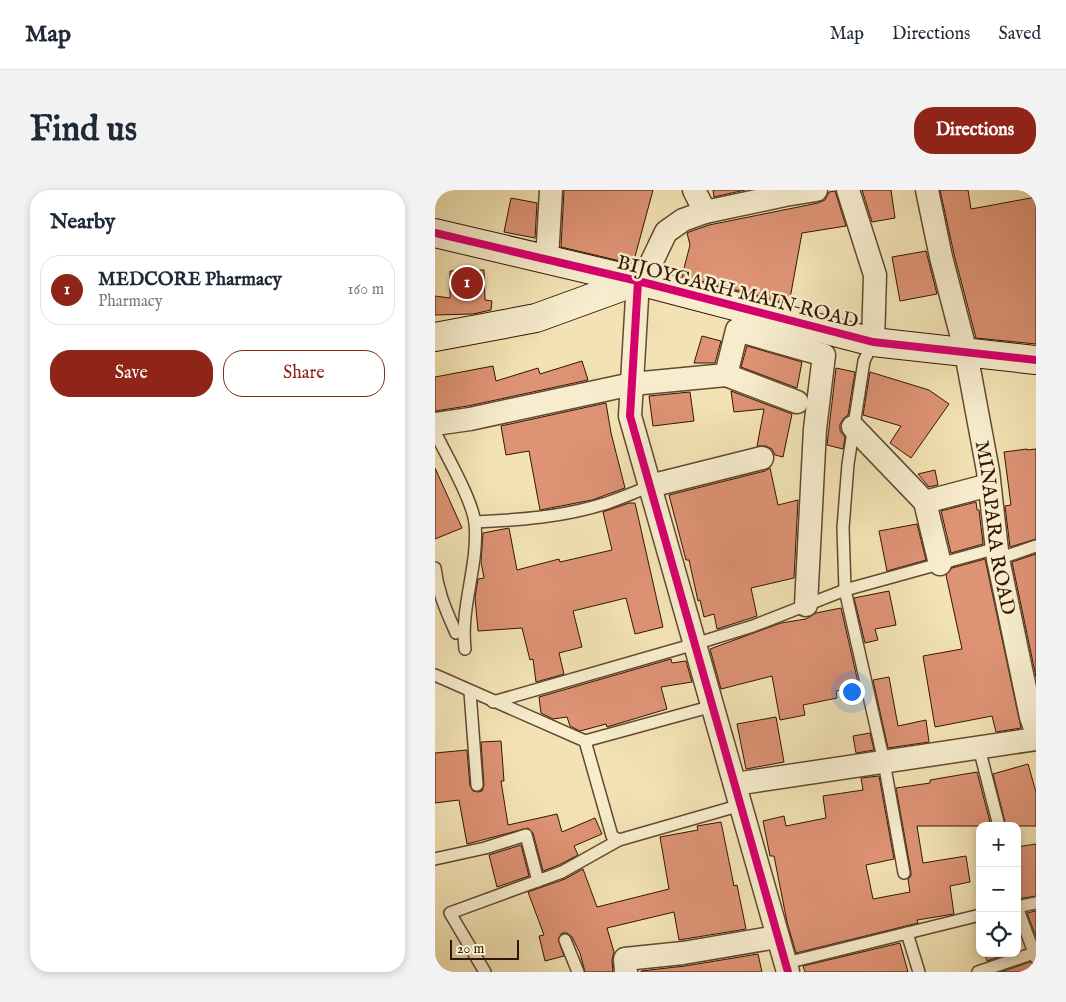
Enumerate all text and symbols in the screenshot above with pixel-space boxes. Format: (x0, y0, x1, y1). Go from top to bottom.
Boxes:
text: Map (25, 19, 71, 50)
text: Map (830, 23, 864, 46)
text: Directions (892, 23, 970, 46)
text: Saved (998, 23, 1041, 46)
button: Directions (914, 107, 1036, 154)
text: Find us (30, 108, 137, 153)
text: Nearby (50, 209, 115, 236)
street label: BIJOYGARH MAIN ROAD (614, 250, 861, 335)
pin: 1 (451, 264, 483, 302)
text: MEDCORE Pharmacy (98, 268, 282, 292)
text: 1 (64, 280, 70, 300)
text: 160 m (348, 280, 384, 300)
text: Pharmacy (98, 292, 163, 312)
button: Save (50, 350, 213, 397)
button: Share (223, 350, 385, 397)
street label: MINAPARA ROAD (969, 439, 1020, 617)
your location (839, 679, 865, 705)
map controls (976, 822, 1021, 957)
button: + (976, 822, 1021, 867)
button: − (976, 867, 1021, 912)
button: locate (976, 912, 1021, 957)
scale bar (450, 937, 519, 960)
text: 20 m (457, 940, 484, 958)

